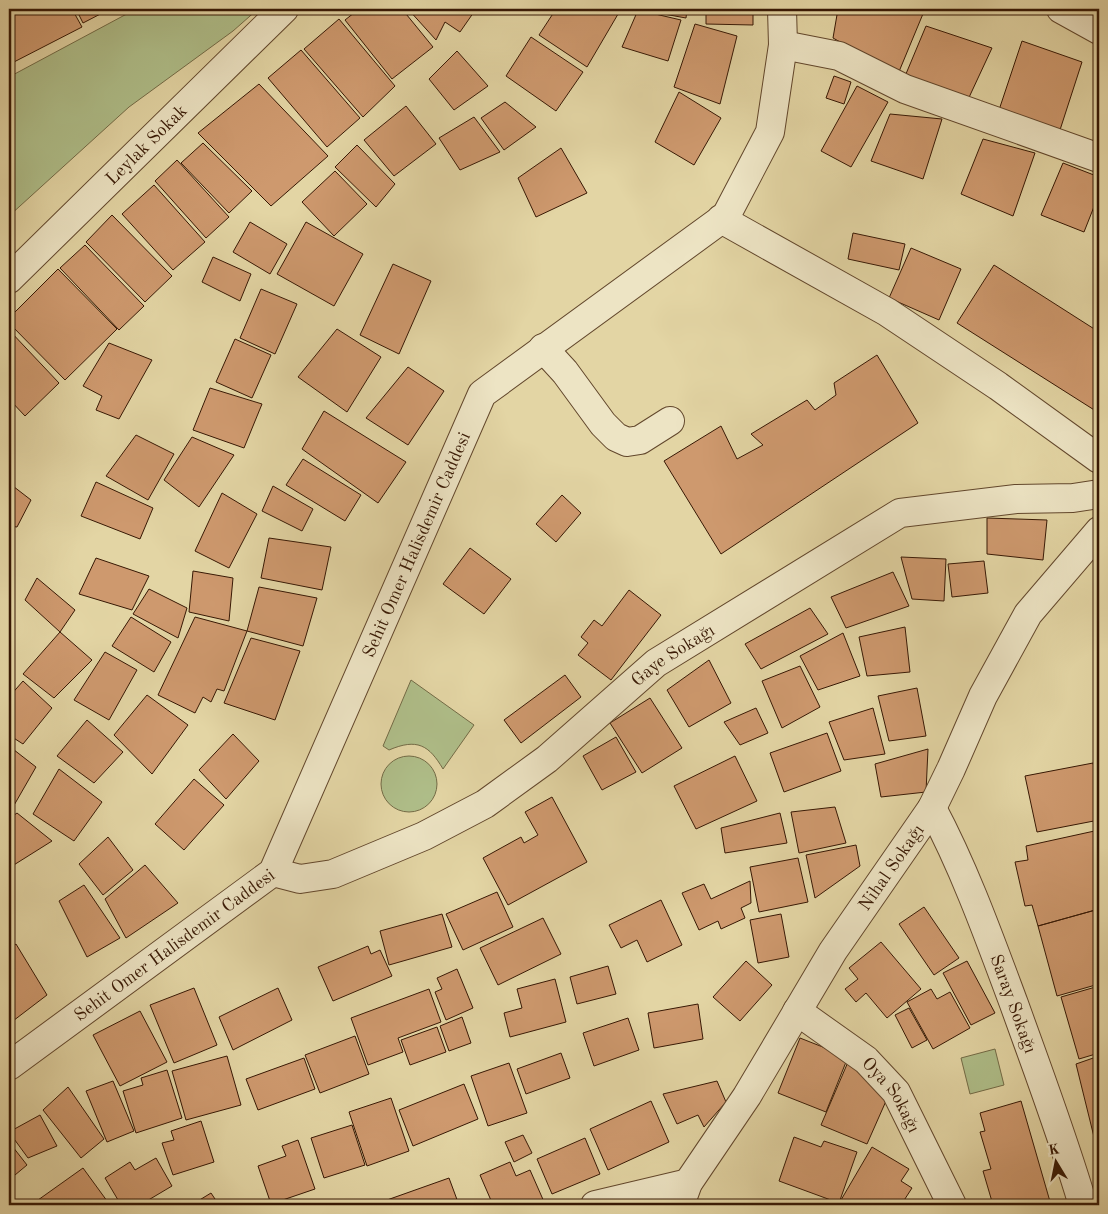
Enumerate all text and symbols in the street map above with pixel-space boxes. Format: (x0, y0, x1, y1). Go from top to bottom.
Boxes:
street label: Leylak Sokak (103, 102, 191, 189)
street label: Sehit Omer Halisdemir Caddesi (360, 430, 474, 660)
street label: Gaye Sokağı (628, 621, 718, 690)
street label: Nihal Sokağı (856, 821, 928, 914)
street label: Sehit Omer Halisdemir Caddesi (71, 866, 278, 1025)
street label: Saray Sokağı (986, 952, 1039, 1056)
street label: Oya Sokağı (858, 1054, 923, 1136)
north arrow (1030, 1136, 1080, 1186)
text: K (1047, 1142, 1061, 1158)

